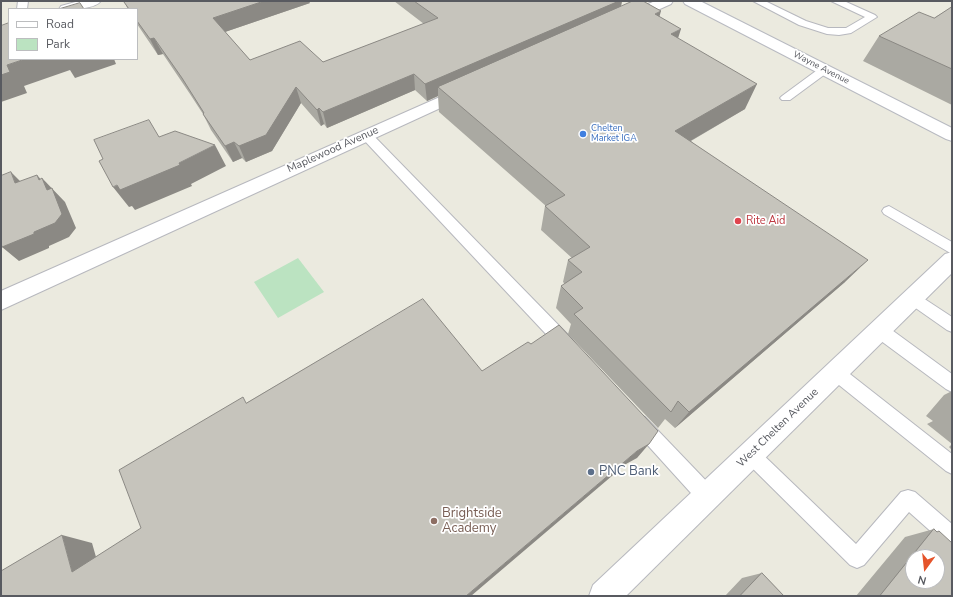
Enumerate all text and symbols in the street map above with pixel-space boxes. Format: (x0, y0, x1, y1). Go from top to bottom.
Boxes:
legend (8, 8, 138, 60)
text: Road (46, 16, 74, 32)
text: Park (46, 36, 70, 52)
street label: Wayne Avenue (791, 49, 851, 87)
street label: Maplewood Avenue (285, 124, 381, 176)
place label: Chelten Market IGA (591, 124, 637, 145)
marker: Chelten Market IGA (578, 129, 588, 139)
place label: Rite Aid (746, 214, 785, 228)
marker: Rite Aid (733, 216, 743, 226)
street label: West Chelten Avenue (735, 386, 821, 470)
place label: PNC Bank (599, 464, 659, 480)
marker: PNC Bank (586, 467, 596, 477)
place label: Brightside Academy (442, 506, 502, 537)
marker: Brightside Academy (429, 516, 439, 526)
north arrow (905, 549, 945, 589)
text: N (916, 572, 928, 588)

